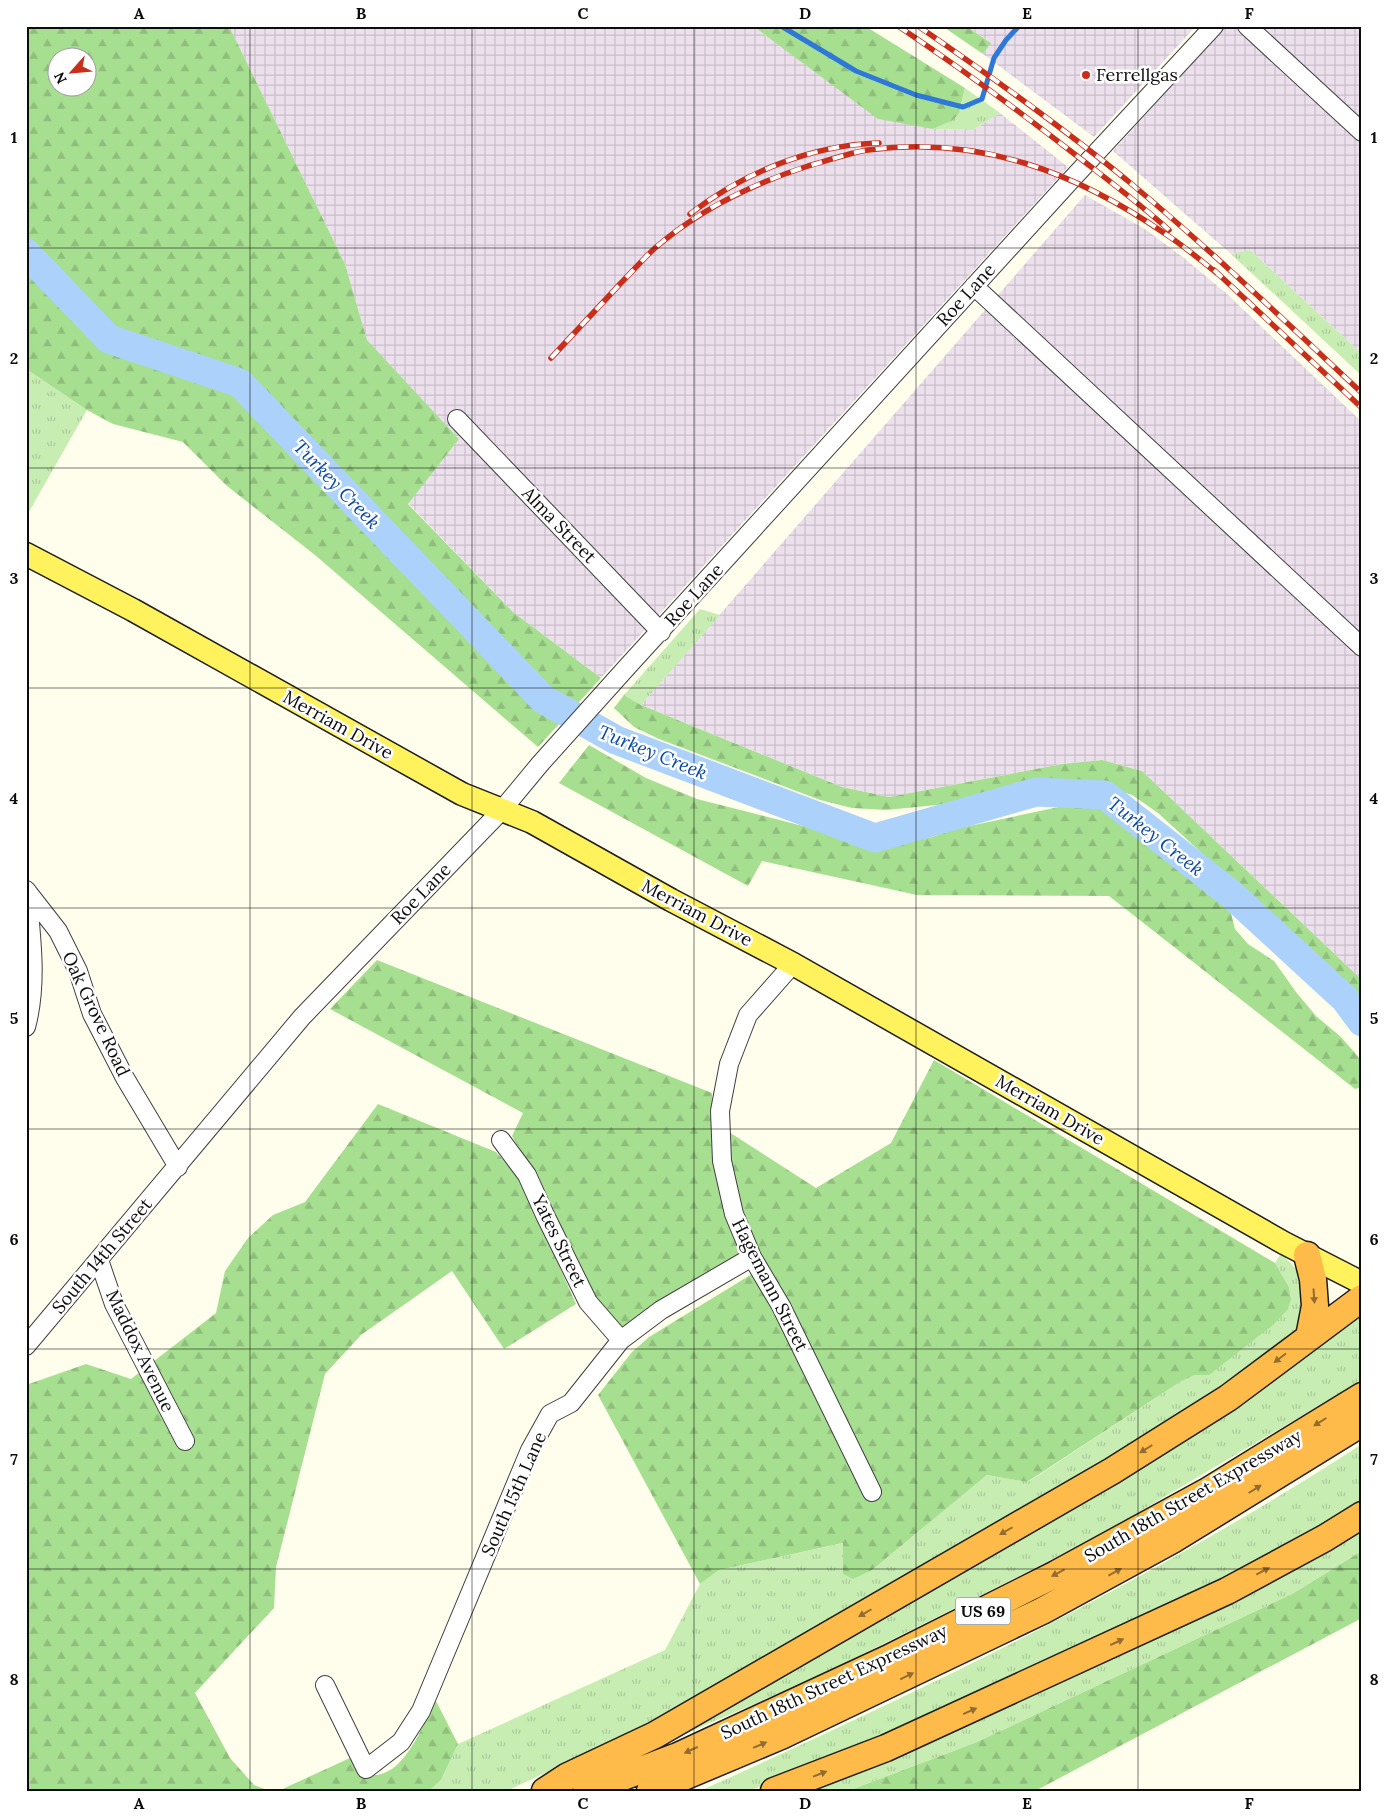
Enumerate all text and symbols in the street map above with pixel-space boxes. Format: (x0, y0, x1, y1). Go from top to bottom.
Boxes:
text: A (134, 3, 145, 23)
text: B (356, 3, 367, 23)
text: C (577, 3, 589, 23)
text: D (799, 3, 811, 23)
text: E (1022, 3, 1032, 23)
text: F (1244, 3, 1254, 23)
north arrow (48, 48, 98, 98)
place label: Ferrellgas (1096, 63, 1178, 86)
text: N (50, 69, 71, 87)
marker: Ferrellgas (1080, 69, 1092, 81)
text: 1 (11, 127, 17, 147)
text: 1 (1371, 127, 1377, 147)
street label: Roe Lane (931, 258, 1000, 331)
text: 2 (10, 348, 18, 368)
text: 2 (1370, 348, 1378, 368)
water label: Turkey Creek (288, 434, 386, 534)
street label: Alma Street (517, 481, 601, 568)
street label: Roe Lane (659, 558, 728, 631)
text: 3 (10, 568, 19, 588)
text: 3 (1370, 568, 1379, 588)
street label: Merriam Drive (279, 685, 397, 764)
water label: Turkey Creek (595, 719, 711, 785)
text: 4 (10, 788, 19, 808)
text: 4 (1370, 788, 1379, 808)
water label: Turkey Creek (1103, 791, 1209, 881)
street label: Roe Lane (386, 858, 456, 929)
street label: Merriam Drive (638, 874, 757, 951)
street label: Oak Grove Road (57, 948, 136, 1080)
text: 5 (10, 1008, 19, 1028)
text: 5 (1370, 1008, 1379, 1028)
street label: Merriam Drive (992, 1069, 1109, 1150)
street label: Yates Street (527, 1190, 592, 1291)
street label: South 14th Street (47, 1193, 157, 1318)
street label: Hagemann Street (727, 1215, 814, 1355)
text: 6 (9, 1229, 19, 1249)
text: 6 (1369, 1229, 1379, 1249)
street label: Maddox Avenue (101, 1286, 180, 1416)
one-way arrow (1311, 1288, 1319, 1304)
one-way arrow (1274, 1353, 1287, 1363)
one-way arrow (1314, 1417, 1327, 1426)
street label: South 18th Street Expressway (1080, 1424, 1306, 1567)
street label: South 15th Lane (476, 1428, 551, 1559)
one-way arrow (1139, 1445, 1153, 1454)
text: 7 (10, 1449, 18, 1469)
text: 7 (1370, 1449, 1378, 1469)
one-way arrow (1248, 1485, 1261, 1494)
one-way arrow (999, 1527, 1012, 1536)
one-way arrow (1257, 1567, 1270, 1576)
one-way arrow (1107, 1568, 1122, 1576)
one-way arrow (1051, 1569, 1066, 1577)
road number: US 69 (956, 1598, 1010, 1624)
one-way arrow (859, 1608, 872, 1617)
street label: South 18th Street Expressway (717, 1619, 951, 1744)
one-way arrow (1110, 1638, 1124, 1646)
text: 8 (9, 1669, 19, 1689)
text: 8 (1369, 1669, 1379, 1689)
one-way arrow (900, 1672, 914, 1680)
one-way arrow (963, 1707, 977, 1715)
one-way arrow (753, 1741, 768, 1749)
one-way arrow (684, 1746, 698, 1754)
one-way arrow (813, 1770, 828, 1778)
text: A (134, 1793, 145, 1813)
text: B (356, 1793, 367, 1813)
text: C (577, 1793, 589, 1813)
text: D (799, 1793, 811, 1813)
text: E (1022, 1793, 1032, 1813)
text: F (1244, 1793, 1254, 1813)

